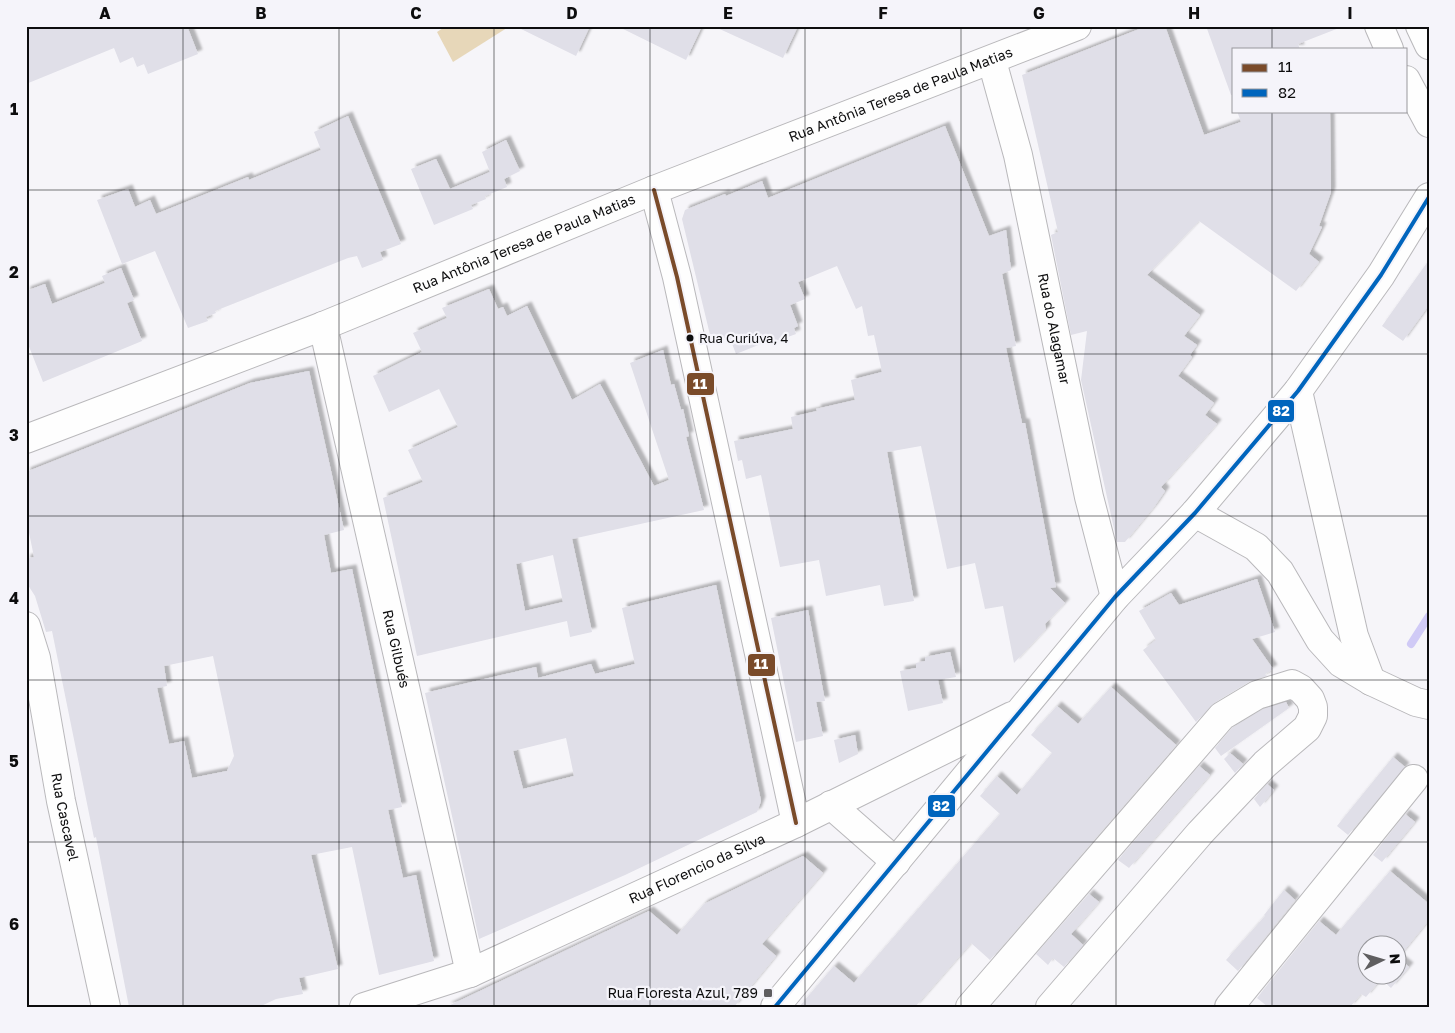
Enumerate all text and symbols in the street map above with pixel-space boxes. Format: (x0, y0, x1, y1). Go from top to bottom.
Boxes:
text: A (99, 3, 111, 23)
text: B (255, 3, 267, 23)
text: C (410, 3, 422, 23)
text: D (566, 3, 578, 23)
text: E (723, 3, 733, 23)
text: F (878, 3, 888, 23)
text: G (1033, 3, 1045, 23)
text: H (1188, 3, 1200, 23)
text: I (1347, 3, 1353, 23)
street label: Rua Antônia Teresa de Paula Matias (786, 43, 1015, 145)
legend (1232, 48, 1408, 112)
text: 11 (1278, 57, 1293, 75)
text: 82 (1278, 83, 1296, 101)
text: 1 (10, 99, 18, 119)
street label: Rua Antônia Teresa de Paula Matias (410, 190, 637, 296)
text: 2 (9, 262, 19, 282)
street label: Rua do Alagamar (1035, 271, 1075, 386)
place label: Rua Curiúva, 4 (699, 330, 789, 346)
marker: Rua Curiúva, 4 (685, 333, 695, 343)
line badge: 11 (686, 372, 715, 396)
text: 11 (693, 375, 707, 392)
line badge: 82 (1267, 399, 1295, 423)
text: 82 (1272, 402, 1290, 419)
text: 3 (9, 425, 19, 445)
text: 4 (9, 588, 19, 608)
street label: Rua Gilbués (380, 608, 414, 690)
line badge: 11 (747, 653, 776, 677)
text: 11 (754, 655, 768, 672)
text: 5 (9, 751, 19, 771)
street label: Rua Cascavel (48, 771, 83, 862)
line badge: 82 (927, 794, 956, 818)
text: 82 (932, 797, 950, 814)
street label: Rua Florencio da Silva (626, 830, 767, 907)
text: 6 (9, 914, 19, 934)
north arrow (1358, 936, 1408, 986)
text: N (1387, 953, 1404, 965)
place label: Rua Floresta Azul, 789 (608, 984, 758, 1001)
marker: Rua Floresta Azul, 789 (762, 987, 774, 999)

